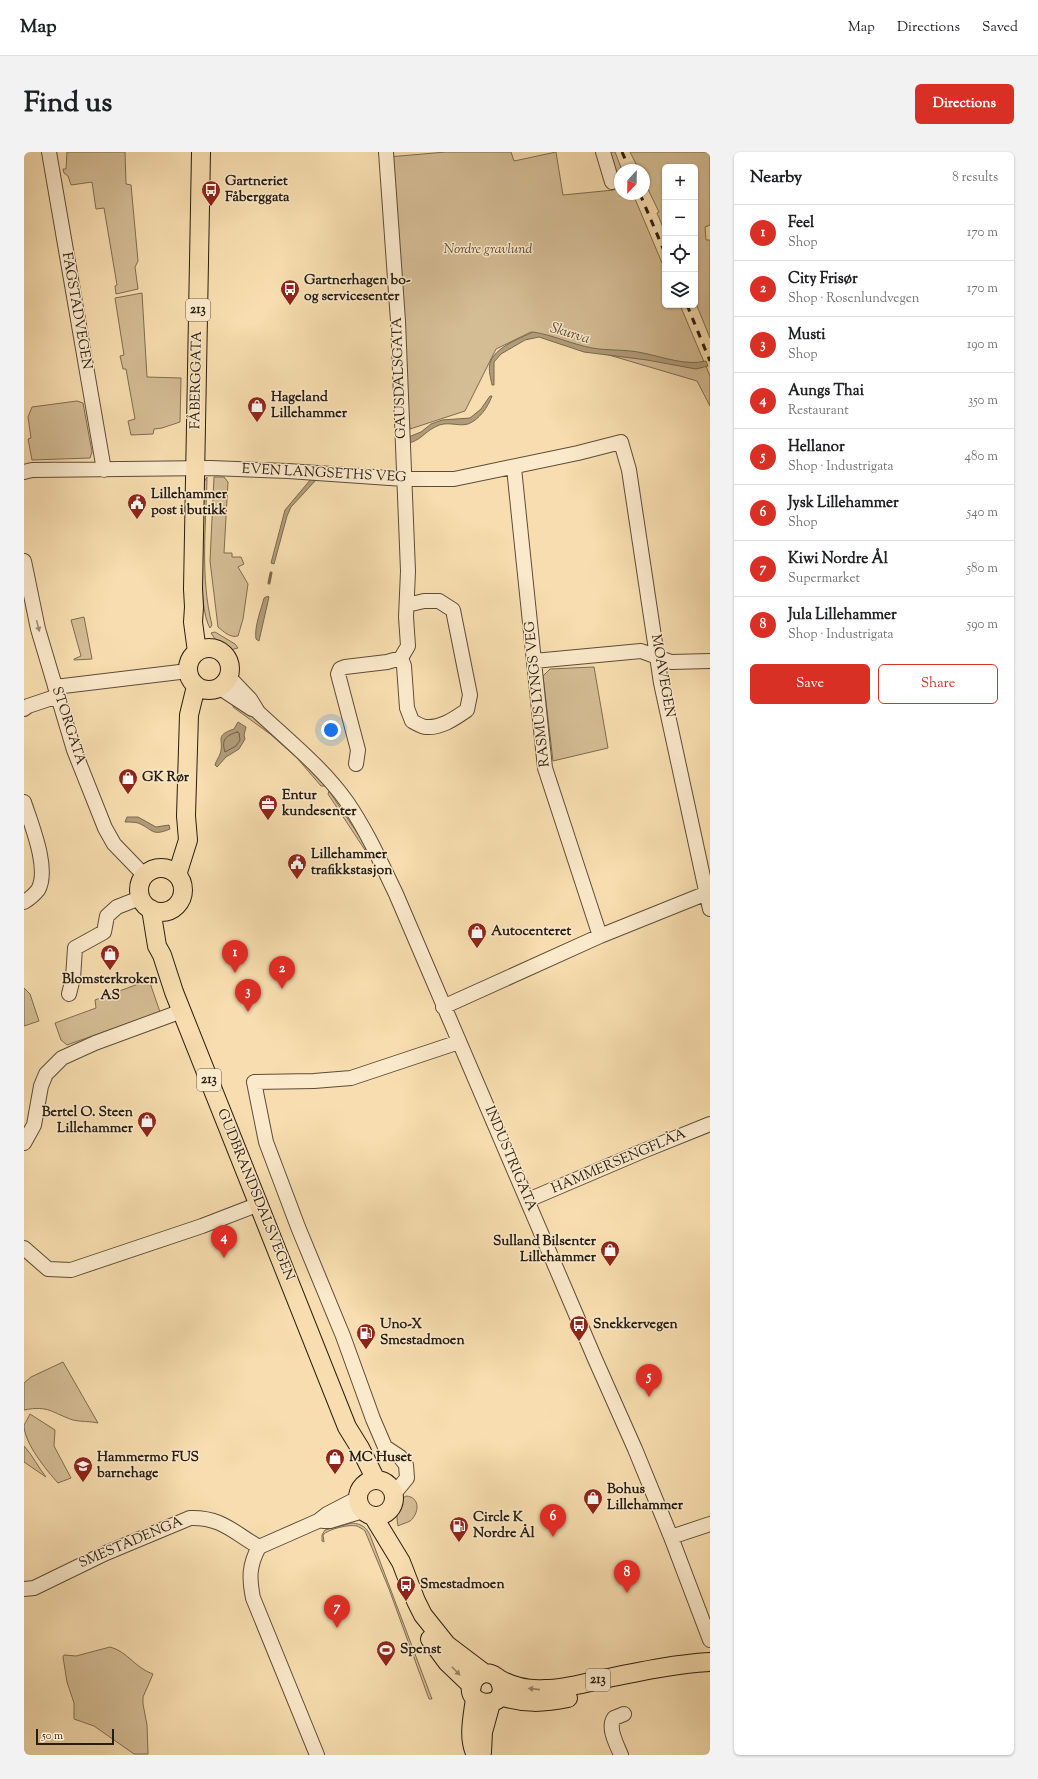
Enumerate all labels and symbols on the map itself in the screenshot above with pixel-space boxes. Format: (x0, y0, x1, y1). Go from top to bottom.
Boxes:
north arrow (614, 164, 650, 200)
place label: Gartneriet Fåberggata (225, 172, 290, 208)
bus stop icon: Gartneriet Fåberggata (200, 179, 222, 207)
park label: Nordre gravlund (444, 240, 533, 260)
street label: FAGSTADVEGEN (56, 251, 96, 371)
place label: Gartnerhagen bo- og servicesenter (304, 271, 411, 307)
bus stop icon: Gartnerhagen bo- og servicesenter (279, 278, 301, 306)
road number: 213 (186, 299, 210, 321)
street label: GAUSDALSGATA (388, 316, 412, 439)
water label: Skurva (547, 318, 593, 350)
street label: FÅBERGGATA (186, 330, 208, 429)
place label: Hageland Lillehammer (271, 388, 348, 424)
shop icon: Hageland Lillehammer (246, 395, 268, 423)
street label: EVEN LANGSETHS VEG (241, 460, 407, 488)
place label: Lillehammer post i butikk (151, 485, 228, 521)
public building icon: Lillehammer post i butikk (126, 492, 148, 520)
street label: RASMUS LYNGS VEG (520, 619, 556, 768)
one-way arrow (35, 620, 41, 633)
street label: MOAVEGEN (645, 633, 679, 719)
street label: STORGATA (46, 684, 90, 768)
your location (321, 720, 341, 740)
shop icon: GK Rør (117, 767, 139, 795)
place label: GK Rør (142, 768, 190, 788)
place label: Entur kundesenter (281, 786, 357, 822)
office icon: Entur kundesenter (257, 793, 279, 821)
place label: Lillehammer trafikkstasjon (311, 845, 393, 881)
public building icon: Lillehammer trafikkstasjon (286, 852, 308, 880)
shop icon: Autocenteret (466, 921, 488, 949)
place label: Autocenteret (491, 922, 571, 942)
pin: 1 (222, 940, 248, 973)
shop icon: Blomsterkroken AS (99, 943, 121, 971)
pin: 2 (269, 956, 295, 989)
place label: Blomsterkroken AS (62, 970, 159, 1006)
pin: 3 (235, 979, 261, 1012)
road number: 213 (197, 1069, 221, 1091)
place label: Bertel O. Steen Lillehammer (42, 1103, 134, 1139)
street label: INDUSTRIGATA (479, 1103, 541, 1215)
street label: GUDBRANDSDALSVEGEN (211, 1106, 299, 1284)
shop icon: Bertel O. Steen Lillehammer (136, 1110, 158, 1138)
street label: HAMMERSENGFLÅA (548, 1124, 690, 1200)
pin: 4 (211, 1225, 237, 1258)
place label: Sulland Bilsenter Lillehammer (493, 1232, 597, 1268)
shop icon: Sulland Bilsenter Lillehammer (599, 1239, 621, 1267)
bus stop icon: Snekkervegen (568, 1314, 590, 1342)
place label: Uno-X Smestadmoen (380, 1315, 465, 1351)
place label: Snekkervegen (593, 1315, 678, 1335)
fuel station icon: Uno-X Smestadmoen (355, 1322, 377, 1350)
pin: 5 (636, 1364, 662, 1397)
shop icon: MC Huset (324, 1447, 346, 1475)
place label: Hammermo FUS barnehage (96, 1448, 199, 1484)
place label: MC Huset (349, 1448, 412, 1468)
school or university icon: Hammermo FUS barnehage (72, 1455, 94, 1483)
place label: Bohus Lillehammer (607, 1480, 684, 1516)
shop icon: Bohus Lillehammer (582, 1487, 604, 1515)
pin: 6 (540, 1504, 566, 1537)
place label: Circle K Nordre Ål (473, 1508, 535, 1544)
street label: SMESTADENGA (76, 1512, 187, 1574)
fuel station icon: Circle K Nordre Ål (448, 1515, 470, 1543)
pin: 8 (614, 1560, 640, 1593)
bus stop icon: Smestadmoen (395, 1574, 417, 1602)
place label: Smestadmoen (420, 1575, 505, 1595)
pin: 7 (324, 1595, 350, 1628)
sports icon: Spenst (375, 1639, 397, 1667)
place label: Spenst (400, 1640, 441, 1660)
one-way arrow (451, 1666, 461, 1676)
road number: 213 (586, 1669, 610, 1691)
one-way arrow (528, 1685, 540, 1692)
scale bar (36, 1727, 114, 1746)

